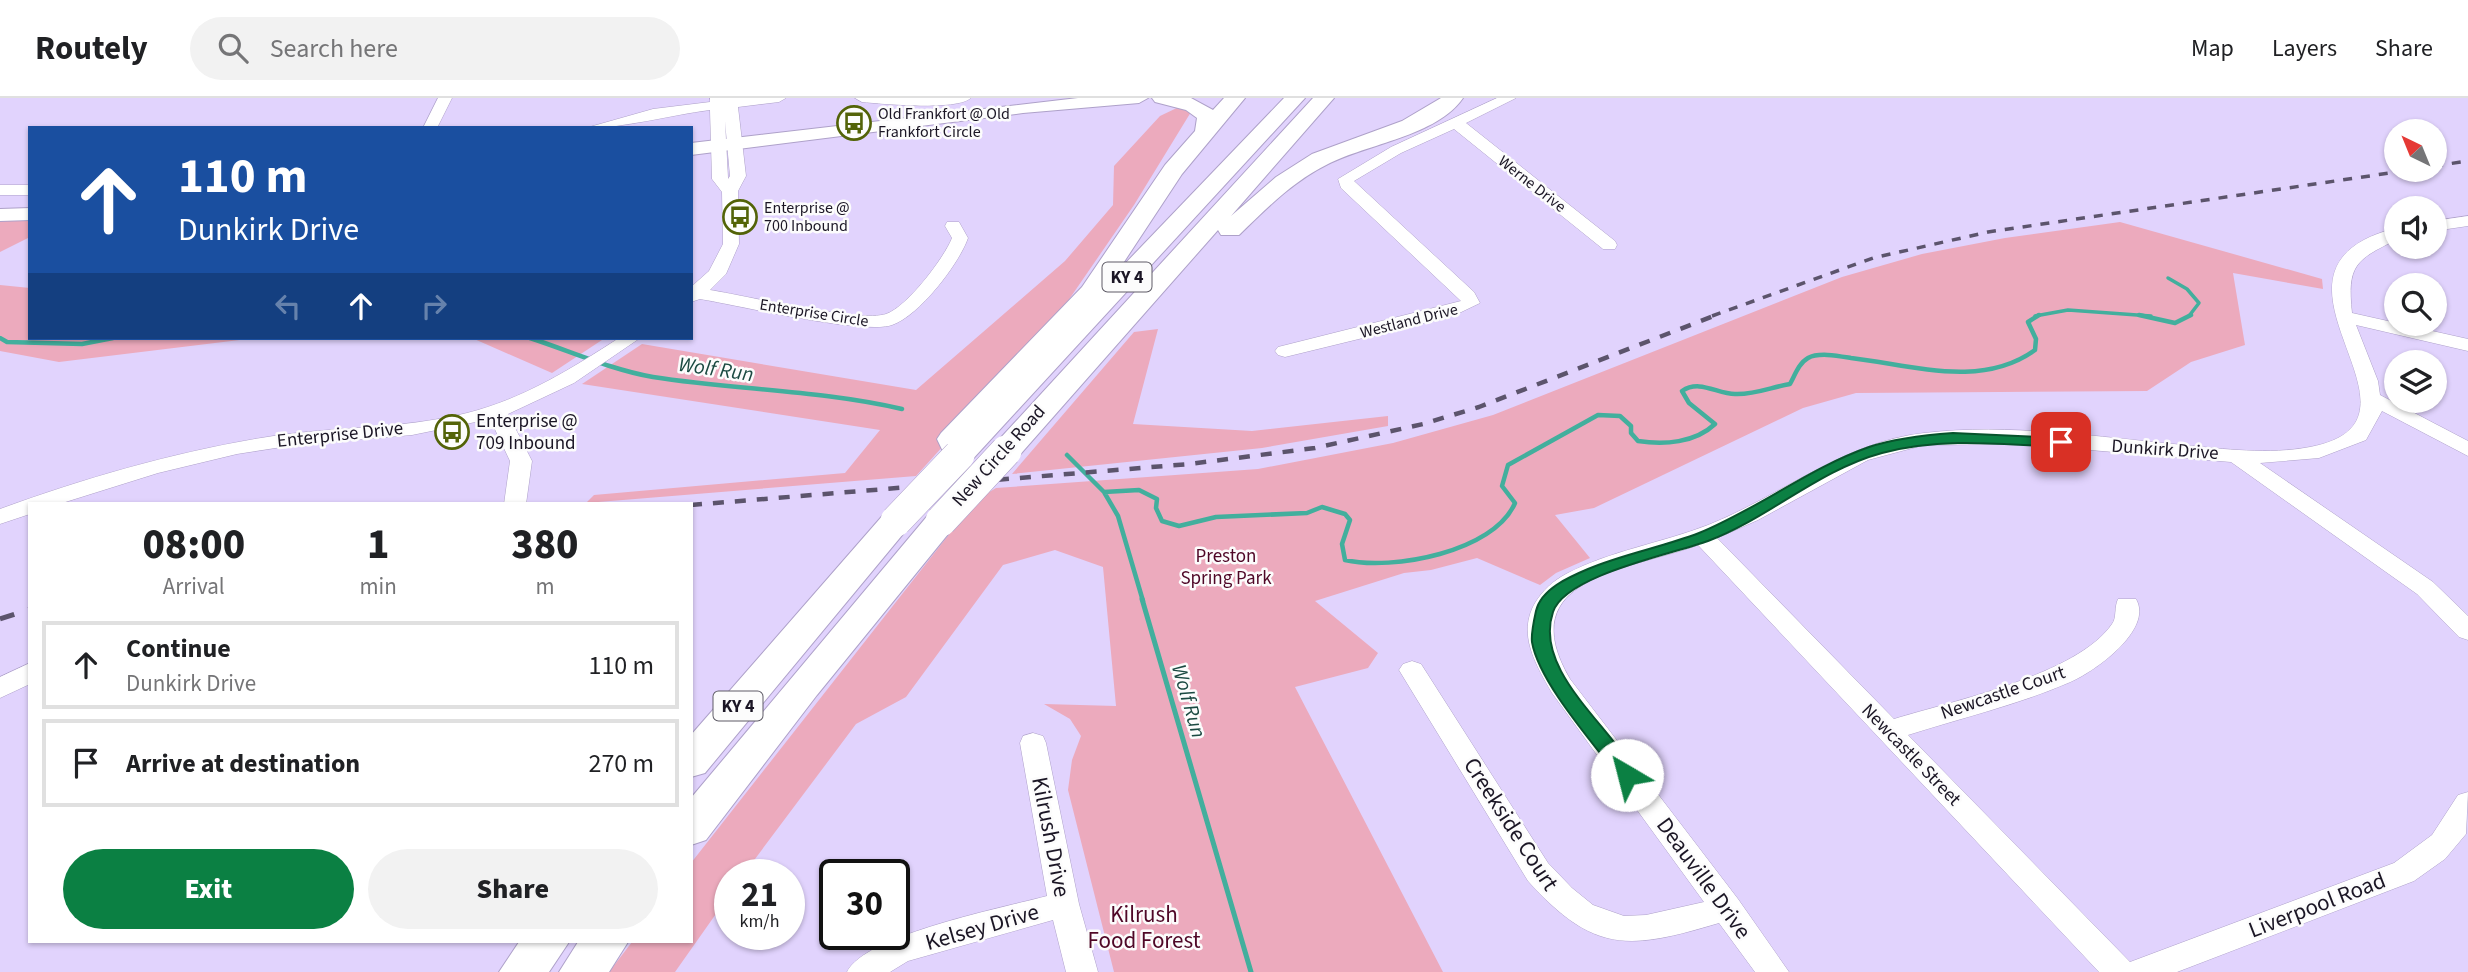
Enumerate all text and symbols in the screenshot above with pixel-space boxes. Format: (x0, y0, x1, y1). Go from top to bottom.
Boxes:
search box (190, 17, 680, 80)
text: Routely (35, 25, 148, 72)
icon: search (214, 29, 252, 67)
text: Search here (270, 30, 398, 67)
text: Map (2191, 31, 2234, 66)
text: Layers (2272, 31, 2337, 66)
text: Share (2375, 31, 2433, 66)
place label: Old Frankfort @ Old Frankfort Circle (878, 103, 1010, 143)
bus stop icon: Old Frankfort @ Old Frankfort Circle (835, 104, 873, 142)
north arrow (2384, 119, 2446, 182)
map controls (2384, 119, 2447, 413)
text: 110 m (178, 142, 307, 212)
street label: Werne Drive (1493, 151, 1571, 218)
icon: ahead (63, 154, 154, 245)
button: sound (2384, 196, 2447, 259)
place label: Enterprise @ 700 Inbound (764, 197, 850, 237)
bus stop icon: Enterprise @ 700 Inbound (721, 198, 759, 236)
text: Dunkirk Drive (178, 207, 359, 253)
road number: KY 4 (1102, 262, 1152, 292)
button: search (2384, 273, 2447, 336)
icon: left (269, 287, 307, 325)
icon: ahead (342, 287, 380, 325)
icon: right (415, 287, 453, 325)
street label: Enterprise Circle (758, 294, 870, 332)
street label: Westland Drive (1358, 298, 1460, 344)
water label: Wolf Run (677, 349, 755, 389)
button: layers (2384, 350, 2447, 413)
street label: New Circle Road (946, 399, 1052, 513)
place label: Enterprise @ 709 Inbound (476, 408, 578, 457)
pin (2031, 412, 2091, 472)
bus stop icon: Enterprise @ 709 Inbound (433, 413, 471, 451)
street label: Enterprise Drive (276, 415, 404, 455)
icon: arrive (2042, 423, 2080, 461)
street label: Dunkirk Drive (2110, 433, 2220, 467)
text: 08:00 (142, 515, 245, 575)
text: 1 (367, 515, 389, 575)
text: 380 (511, 515, 579, 575)
park label: Preston Spring Park (1180, 543, 1272, 592)
text: Arrival (163, 570, 225, 603)
text: min (360, 570, 397, 603)
text: m (535, 570, 554, 603)
text: Continue (126, 630, 231, 667)
icon: ahead (67, 646, 105, 684)
text: 110 m (588, 647, 654, 684)
street label: Newcastle Court (1937, 659, 2069, 727)
water label: Wolf Run (1164, 661, 1214, 741)
text: Dunkirk Drive (126, 667, 256, 700)
road number: KY 4 (714, 692, 762, 720)
street label: Newcastle Street (1855, 698, 1967, 813)
position arrow (1590, 738, 1664, 812)
icon: arrive (67, 744, 105, 782)
text: Arrive at destination (126, 745, 360, 782)
text: 270 m (588, 745, 654, 782)
street label: Creekside Court (1455, 751, 1567, 897)
street label: Kilrush Drive (1023, 774, 1079, 900)
street label: Deauville Drive (1649, 810, 1759, 946)
button: Exit (63, 849, 354, 929)
button: Share (368, 849, 658, 929)
speed limit sign: 30 (819, 859, 910, 950)
street label: Liverpool Road (2244, 864, 2390, 946)
text: 21 (741, 870, 778, 920)
street label: Kelsey Drive (921, 895, 1043, 959)
park label: Kilrush Food Forest (1088, 898, 1201, 957)
text: km/h (740, 909, 779, 934)

